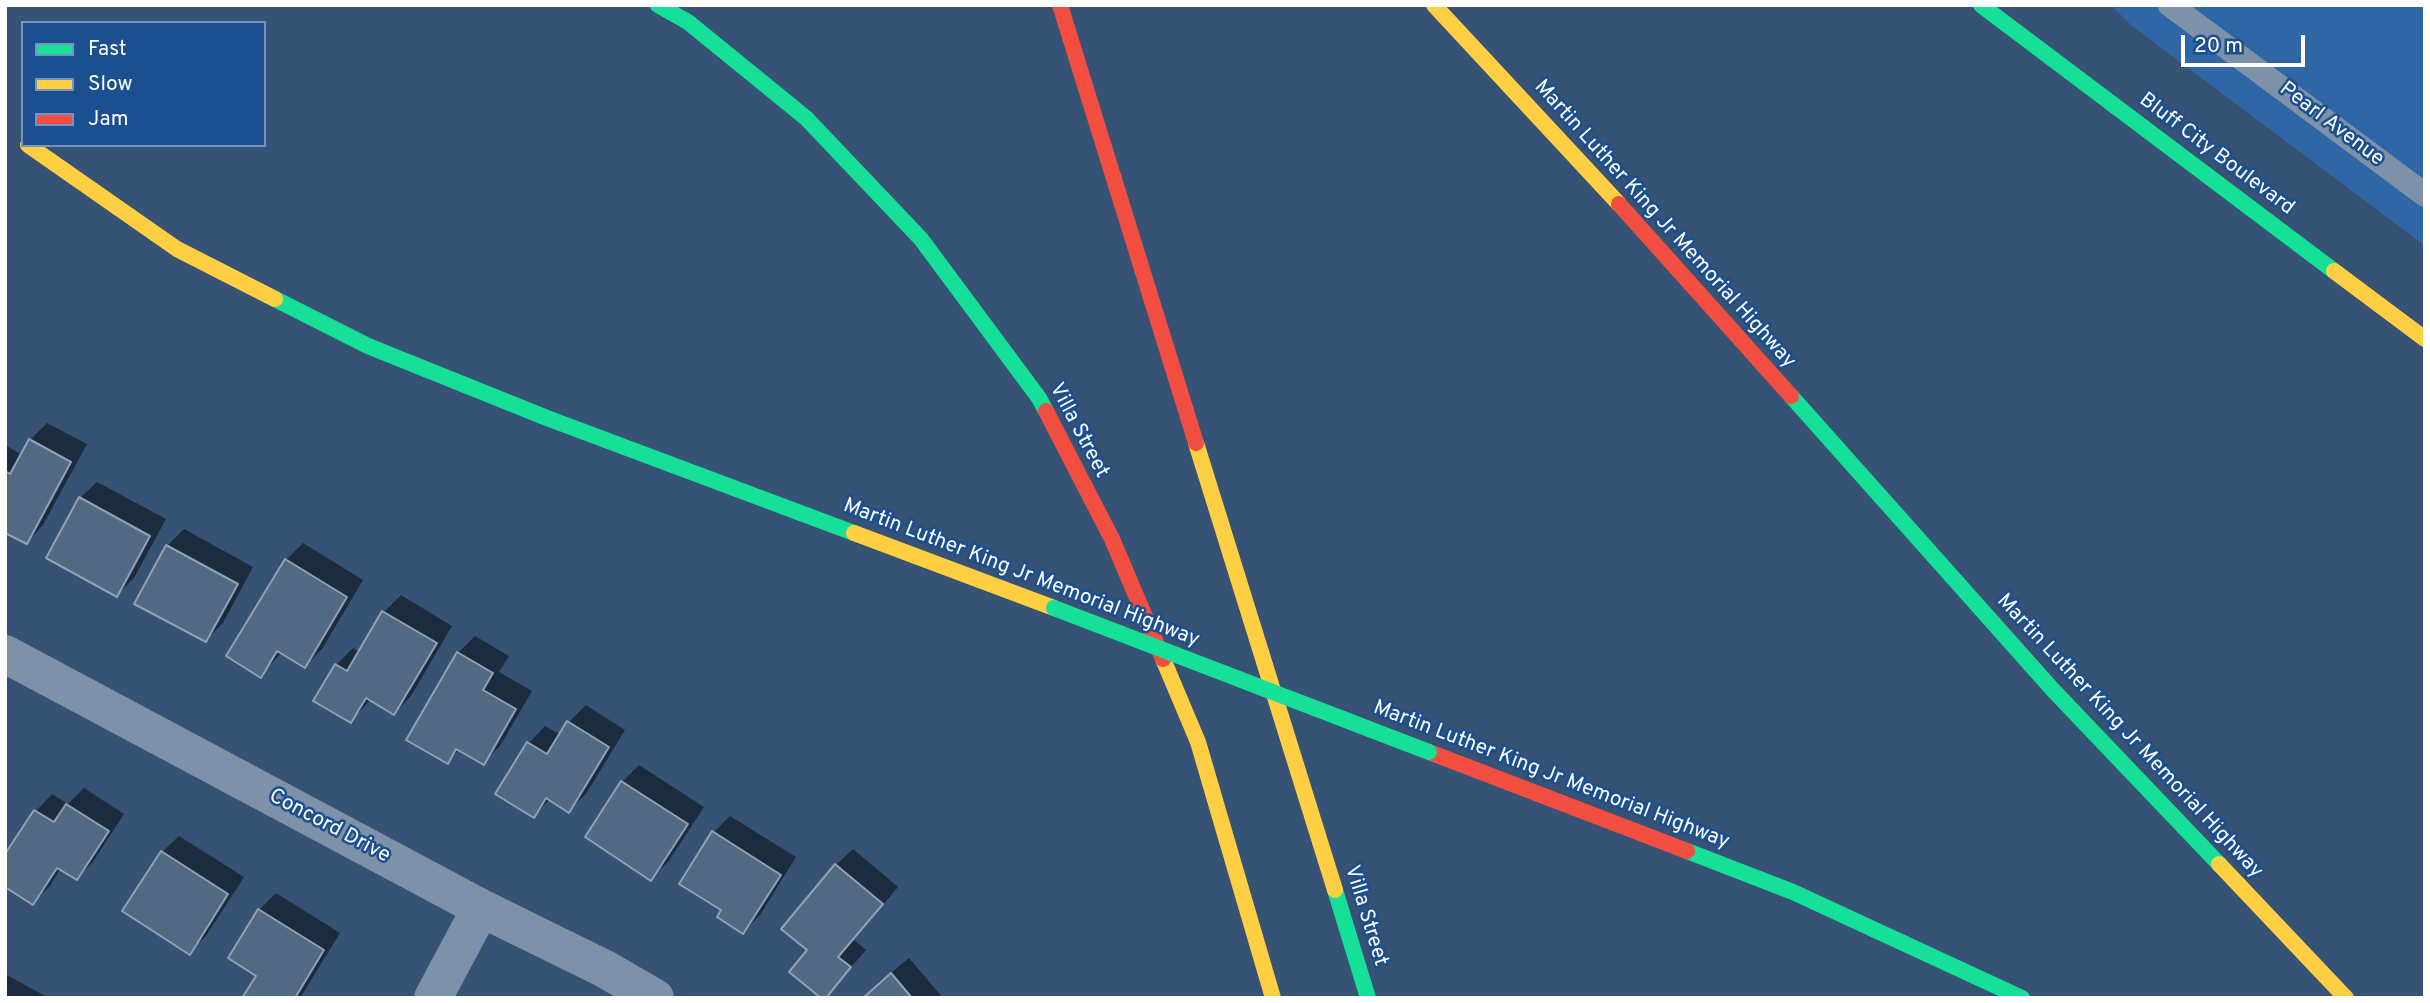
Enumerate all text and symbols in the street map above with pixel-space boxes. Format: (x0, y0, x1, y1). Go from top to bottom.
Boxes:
legend (21, 21, 266, 147)
scale bar (2185, 21, 2309, 65)
text: 20 m (2194, 33, 2243, 60)
text: Fast (88, 36, 127, 63)
text: Slow (88, 71, 133, 98)
street label: Martin Luther King Jr Memorial Highway (1528, 76, 1800, 374)
street label: Pearl Avenue (2274, 77, 2388, 173)
street label: Bluff City Boulevard (2133, 88, 2299, 222)
text: Jam (88, 106, 129, 133)
street label: Villa Street (1043, 379, 1113, 483)
street label: Martin Luther King Jr Memorial Highway (839, 494, 1203, 654)
street label: Martin Luther King Jr Memorial Highway (1990, 590, 2268, 884)
street label: Martin Luther King Jr Memorial Highway (1369, 696, 1733, 856)
street label: Concord Drive (264, 784, 394, 870)
street label: Villa Street (1338, 863, 1392, 969)

